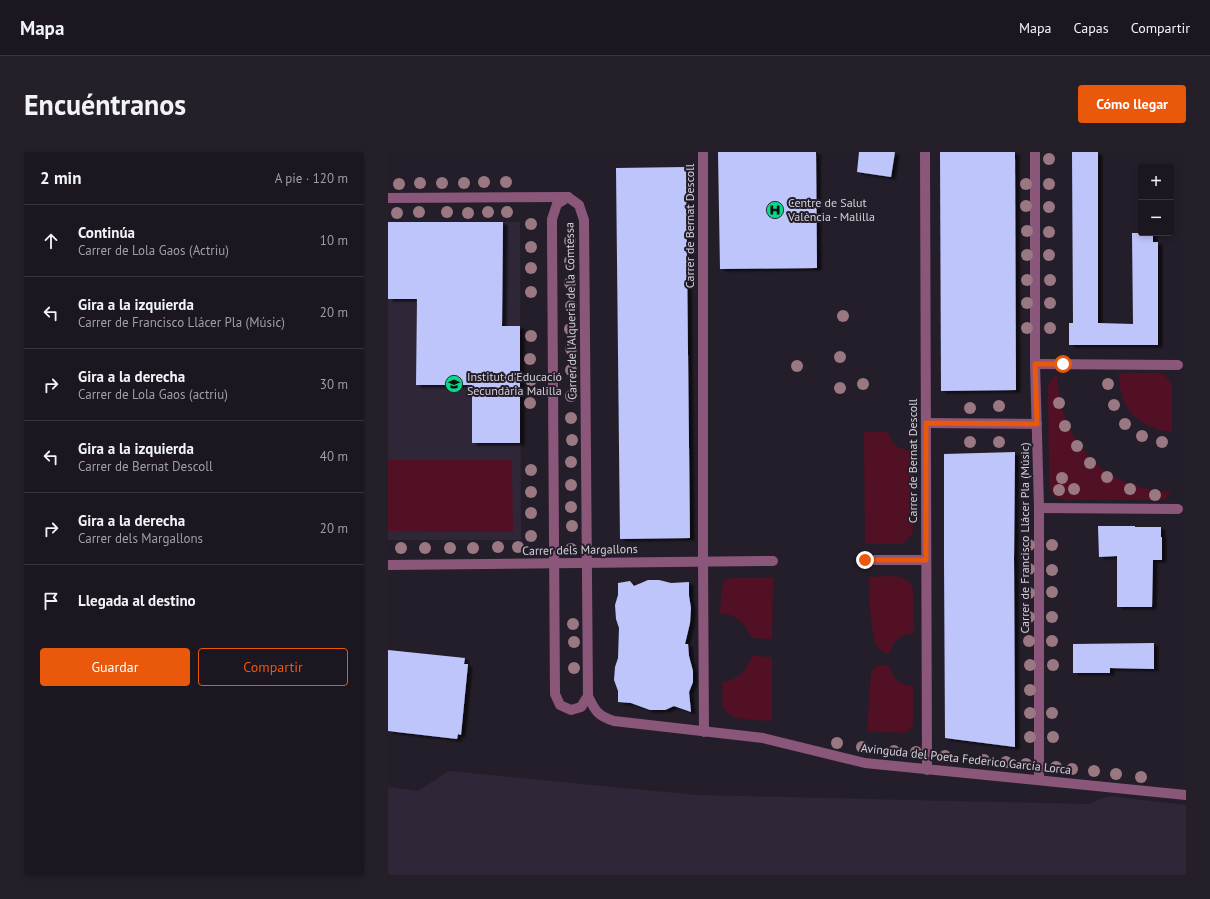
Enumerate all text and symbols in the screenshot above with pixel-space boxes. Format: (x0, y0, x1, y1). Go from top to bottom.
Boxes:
text: Mapa (20, 16, 64, 40)
text: Mapa (1019, 19, 1052, 37)
text: Capas (1074, 19, 1109, 37)
text: Compartir (1131, 19, 1190, 37)
button: Cómo llegar (1078, 85, 1186, 123)
text: Encuéntranos (24, 86, 186, 123)
street label: Carrer de Bernat Descoll (682, 163, 697, 288)
map controls (1138, 164, 1174, 236)
button: + (1138, 164, 1174, 200)
text: 2 min (40, 167, 81, 189)
text: A pie · 120 m (275, 170, 348, 187)
place label: Centre de Salut València - Malilla (787, 195, 875, 224)
hospital icon: Centre de Salut València - Malilla (765, 200, 785, 220)
button: − (1138, 200, 1174, 236)
street label: Carrer de l'Alqueria de la Comtessa (561, 222, 580, 400)
text: Continúa (78, 223, 135, 242)
icon: ahead (40, 230, 62, 252)
text: 10 m (320, 232, 348, 249)
text: Carrer de Lola Gaos (Actriu) (78, 242, 229, 259)
text: Gira a la izquierda (78, 295, 194, 314)
icon: left (40, 302, 62, 324)
text: 20 m (320, 304, 348, 321)
text: Carrer de Francisco Llácer Pla (Músic) (78, 314, 285, 331)
route start (1054, 355, 1072, 373)
text: Gira a la derecha (78, 367, 185, 386)
place label: Institut d'Educació Secundària Malilla (467, 369, 562, 398)
icon: right (40, 374, 62, 396)
school or university icon: Institut d'Educació Secundària Malilla (444, 374, 464, 394)
text: 30 m (320, 376, 348, 393)
text: Carrer de Lola Gaos (actriu) (78, 386, 228, 403)
street label: Carrer de Bernat Descoll (905, 398, 920, 523)
text: Gira a la izquierda (78, 439, 194, 458)
street label: Carrer de Francisco Llácer Pla (Músic) (1017, 442, 1032, 634)
icon: left (40, 446, 62, 468)
text: 40 m (320, 448, 348, 465)
text: Carrer de Bernat Descoll (78, 458, 213, 475)
text: Gira a la derecha (78, 511, 185, 530)
icon: right (40, 518, 62, 540)
text: 20 m (320, 520, 348, 537)
text: Carrer dels Margallons (78, 530, 203, 547)
street label: Carrer dels Margallons (522, 541, 638, 558)
route end (856, 551, 874, 569)
icon: arrive (40, 590, 62, 612)
text: Llegada al destino (78, 591, 196, 610)
button: Guardar (40, 648, 190, 686)
button: Compartir (198, 648, 348, 686)
street label: Avinguda del Poeta Federico García Lorca (860, 740, 1072, 777)

